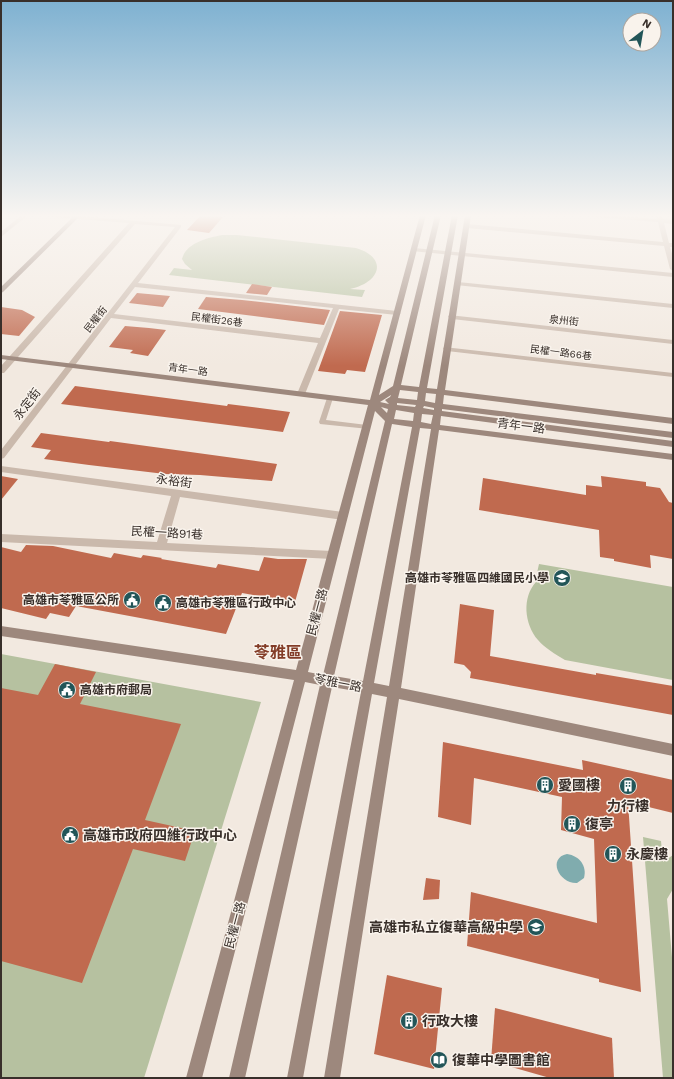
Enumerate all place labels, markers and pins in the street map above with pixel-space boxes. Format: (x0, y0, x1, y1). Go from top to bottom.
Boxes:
school or university icon: 高雄市苓雅區四維國民小學 (552, 568, 572, 588)
place label: 高雄市苓雅區四維國民小學 (405, 571, 549, 585)
public building icon: 高雄市苓雅區公所 (122, 590, 142, 610)
place label: 高雄市苓雅區公所 (23, 593, 119, 607)
public building icon: 高雄市苓雅區行政中心 (153, 593, 173, 613)
place label: 高雄市苓雅區行政中心 (176, 596, 296, 610)
public building icon: 高雄市府郵局 (57, 680, 77, 700)
place label: 高雄市府郵局 (80, 683, 152, 697)
building icon: 愛國樓 (535, 775, 555, 795)
building icon: 力行樓 (618, 776, 638, 796)
place label: 愛國樓 (558, 777, 600, 793)
place label: 力行樓 (607, 798, 649, 814)
building icon: 復亭 (562, 814, 582, 834)
place label: 復亭 (585, 816, 613, 832)
public building icon: 高雄市政府四維行政中心 (60, 825, 80, 845)
place label: 高雄市政府四維行政中心 (83, 827, 237, 843)
building icon: 永慶樓 (603, 844, 623, 864)
place label: 永慶樓 (626, 846, 668, 862)
school or university icon: 高雄市私立復華高級中學 (526, 917, 546, 937)
place label: 高雄市私立復華高級中學 (369, 919, 523, 935)
building icon: 行政大樓 (399, 1011, 419, 1031)
place label: 行政大樓 (422, 1013, 478, 1029)
library icon: 復華中學圖書館 (429, 1050, 449, 1070)
place label: 復華中學圖書館 (452, 1052, 550, 1068)

